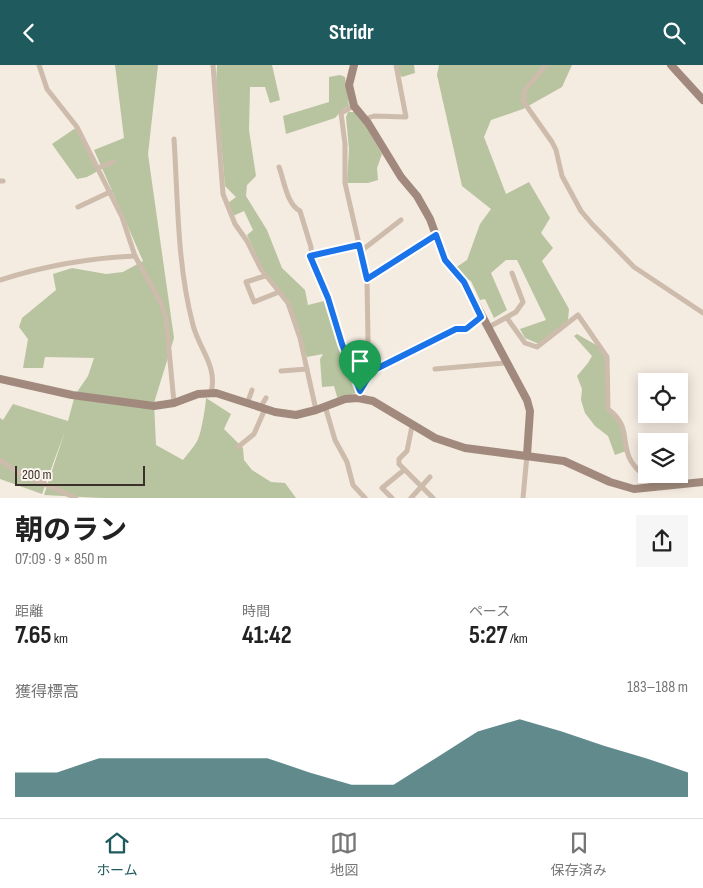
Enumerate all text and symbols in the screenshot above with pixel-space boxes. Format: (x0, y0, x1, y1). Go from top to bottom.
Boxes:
icon: back (15, 19, 43, 47)
text: Stridr (329, 19, 374, 46)
icon: search (660, 19, 688, 47)
pin (339, 340, 381, 391)
icon: arrive (346, 347, 374, 375)
map controls (638, 373, 688, 483)
button: locate (638, 373, 688, 423)
button: layers (638, 433, 688, 483)
scale bar (15, 463, 145, 486)
text: 200 m (22, 466, 51, 483)
text: 朝のラン (15, 514, 127, 547)
button: share (636, 515, 688, 567)
text: 07:09 · 9 × 850 m (15, 550, 107, 569)
text: 距離 (15, 603, 43, 620)
text: 時間 (242, 603, 270, 620)
text: ペース (469, 603, 510, 620)
text: 7.65 (15, 620, 52, 651)
text: 41:42 (242, 620, 292, 651)
text: 5:27 (469, 620, 507, 651)
text: km (52, 630, 68, 647)
text: /km (507, 630, 528, 647)
text: 183–188 m (627, 678, 688, 697)
text: 獲得標高 (15, 683, 79, 702)
tab: ホーム (96, 829, 138, 879)
tab: 地図 (330, 829, 358, 879)
tab: 保存済み (551, 829, 607, 879)

